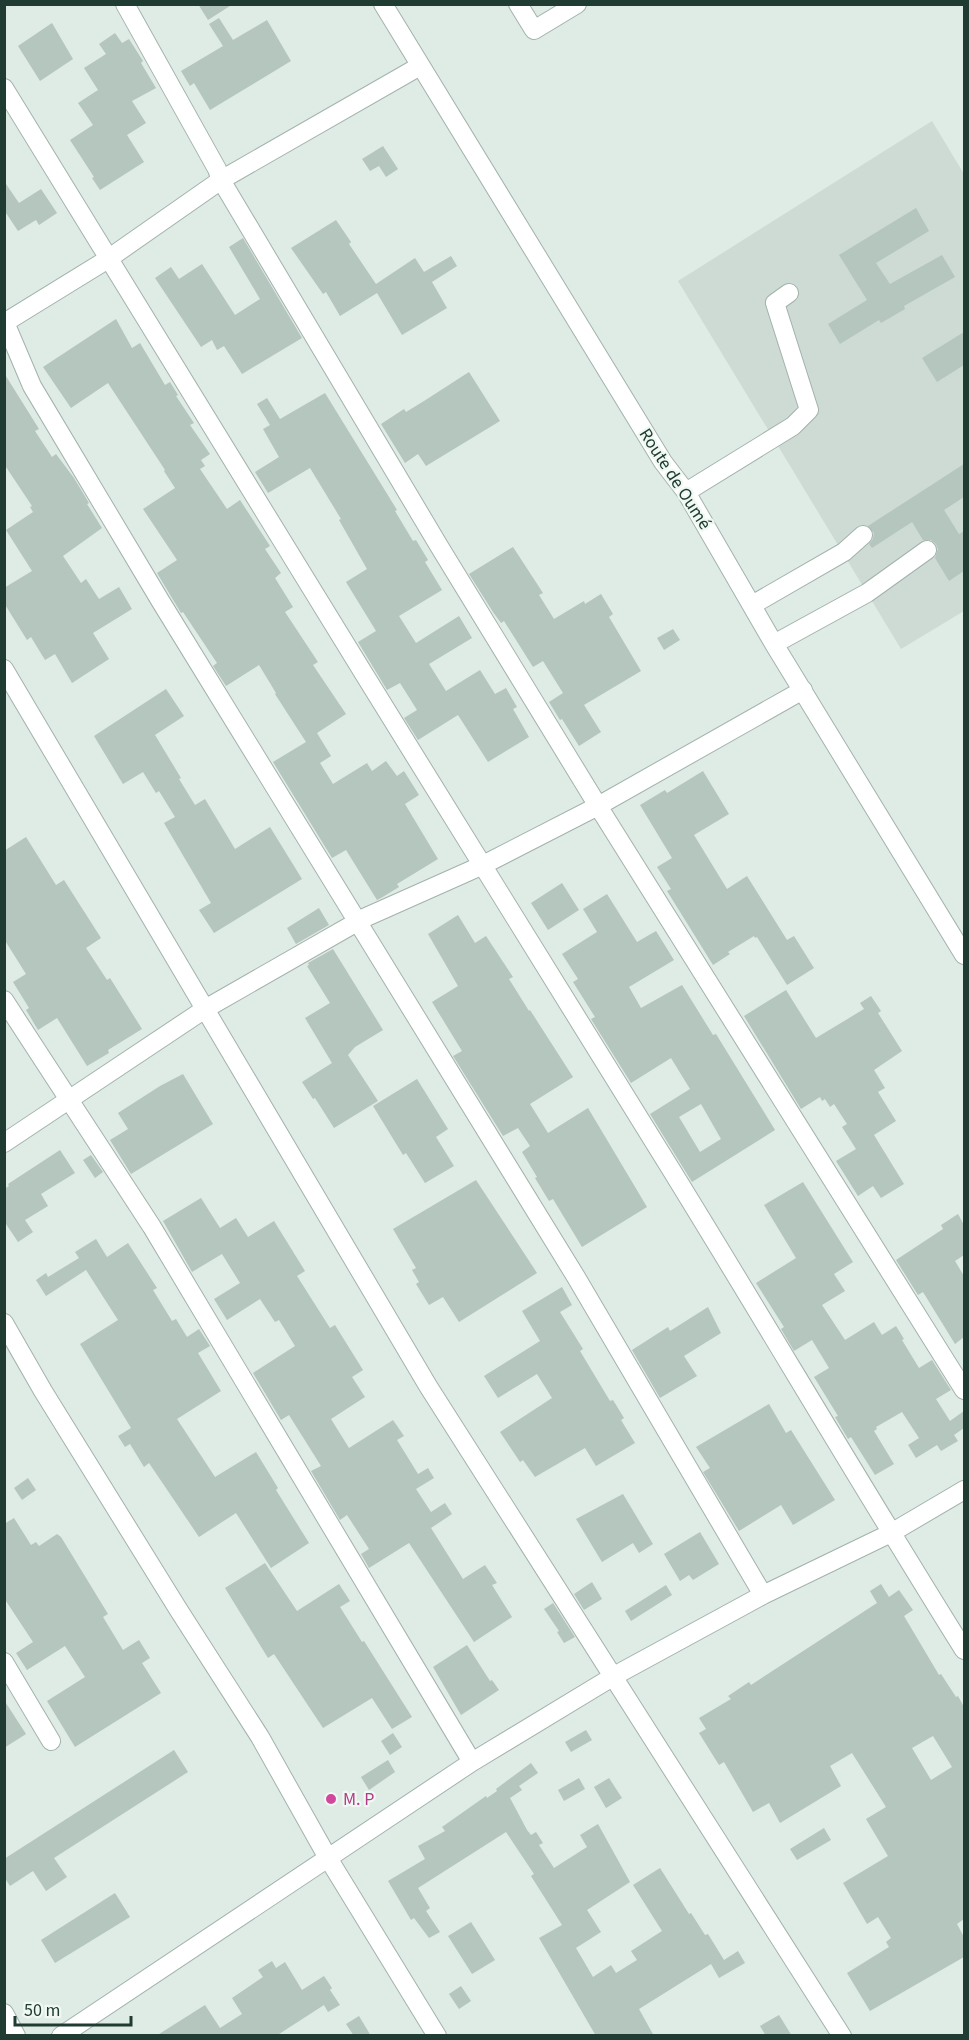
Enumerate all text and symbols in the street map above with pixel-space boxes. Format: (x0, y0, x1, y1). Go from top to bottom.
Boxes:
street label: Route de Oumé (633, 424, 717, 535)
place label: M. P (343, 1787, 374, 1812)
marker: M. P (324, 1792, 338, 1806)
scale bar (15, 1989, 130, 2027)
text: 50 m (24, 1998, 60, 2023)

